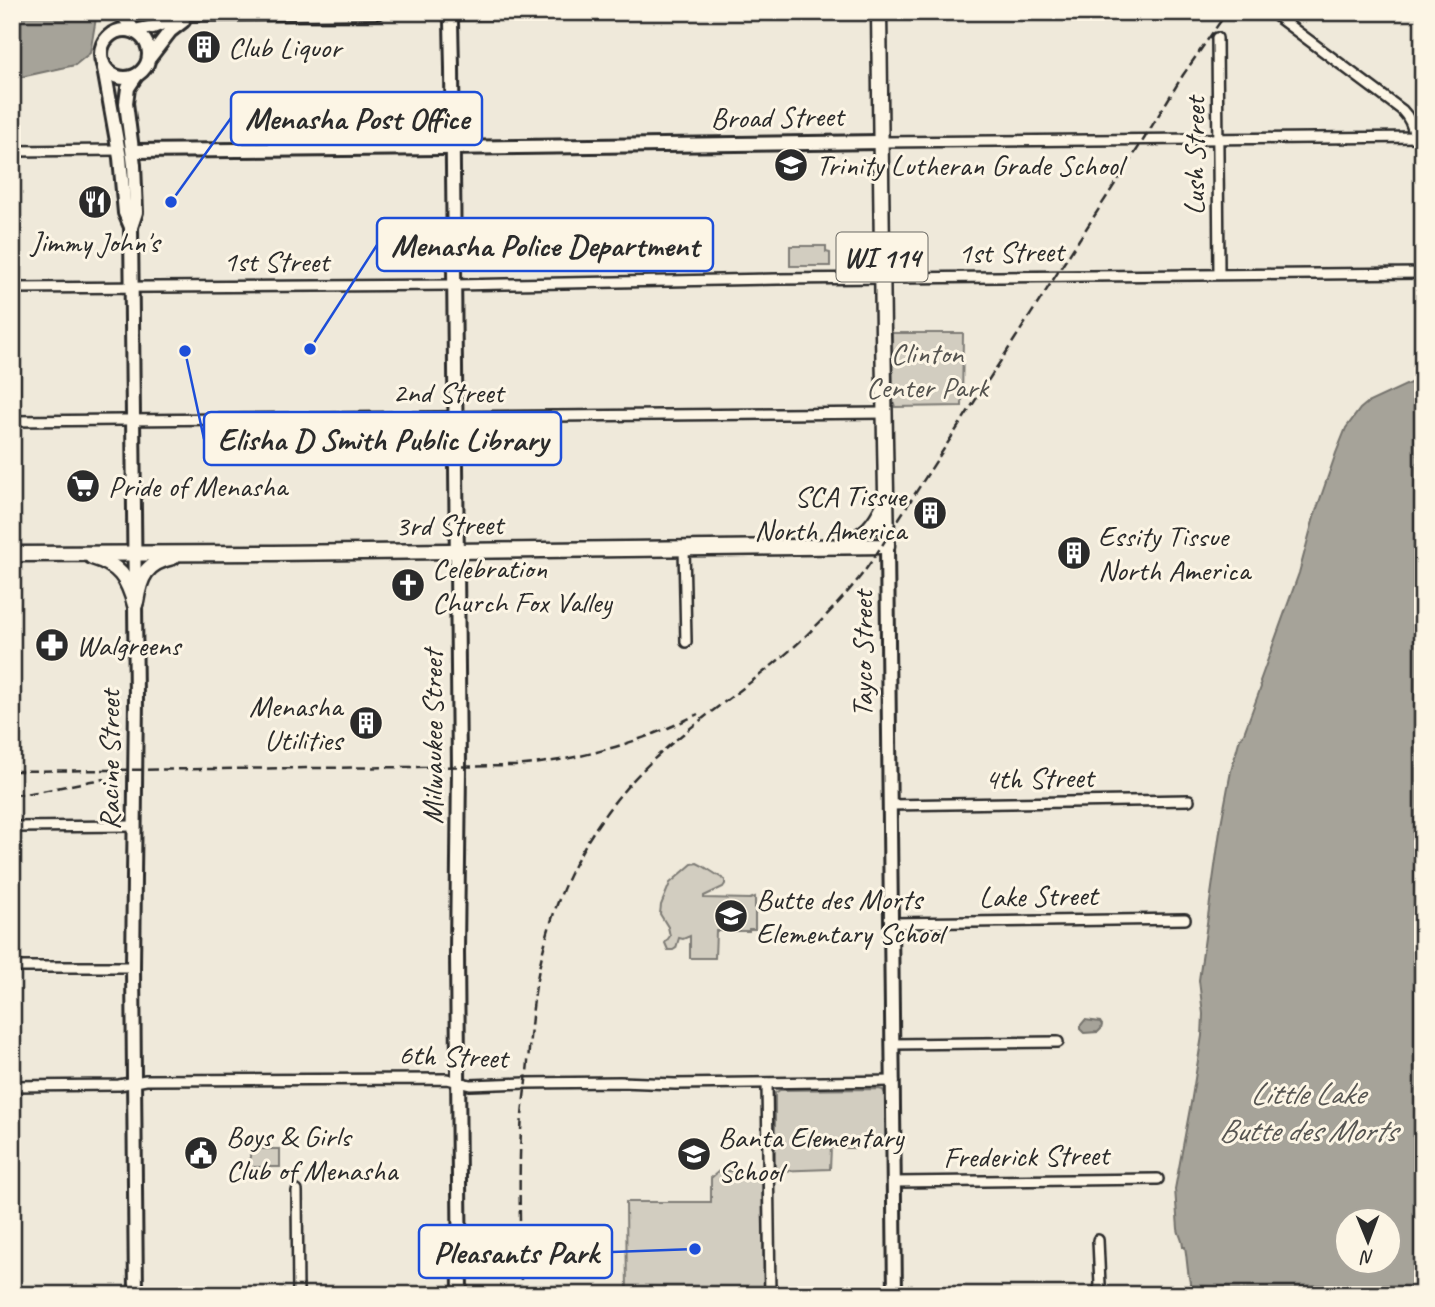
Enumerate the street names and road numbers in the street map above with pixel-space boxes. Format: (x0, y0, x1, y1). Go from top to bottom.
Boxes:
street label: Lush Street (1175, 94, 1213, 215)
street label: Broad Street (710, 97, 847, 137)
road number: WI 114 (836, 232, 928, 282)
street label: 1st Street (958, 232, 1067, 272)
street label: 1st Street (223, 242, 332, 280)
street label: 2nd Street (393, 373, 506, 411)
street label: 3rd Street (395, 505, 506, 545)
street label: Tayco Street (843, 587, 881, 717)
street label: Milwaukee Street (413, 646, 451, 824)
street label: Racine Street (90, 687, 128, 830)
street label: 4th Street (984, 758, 1097, 798)
street label: Lake Street (978, 876, 1101, 916)
street label: 6th Street (398, 1035, 511, 1077)
street label: Frederick Street (943, 1136, 1112, 1176)

